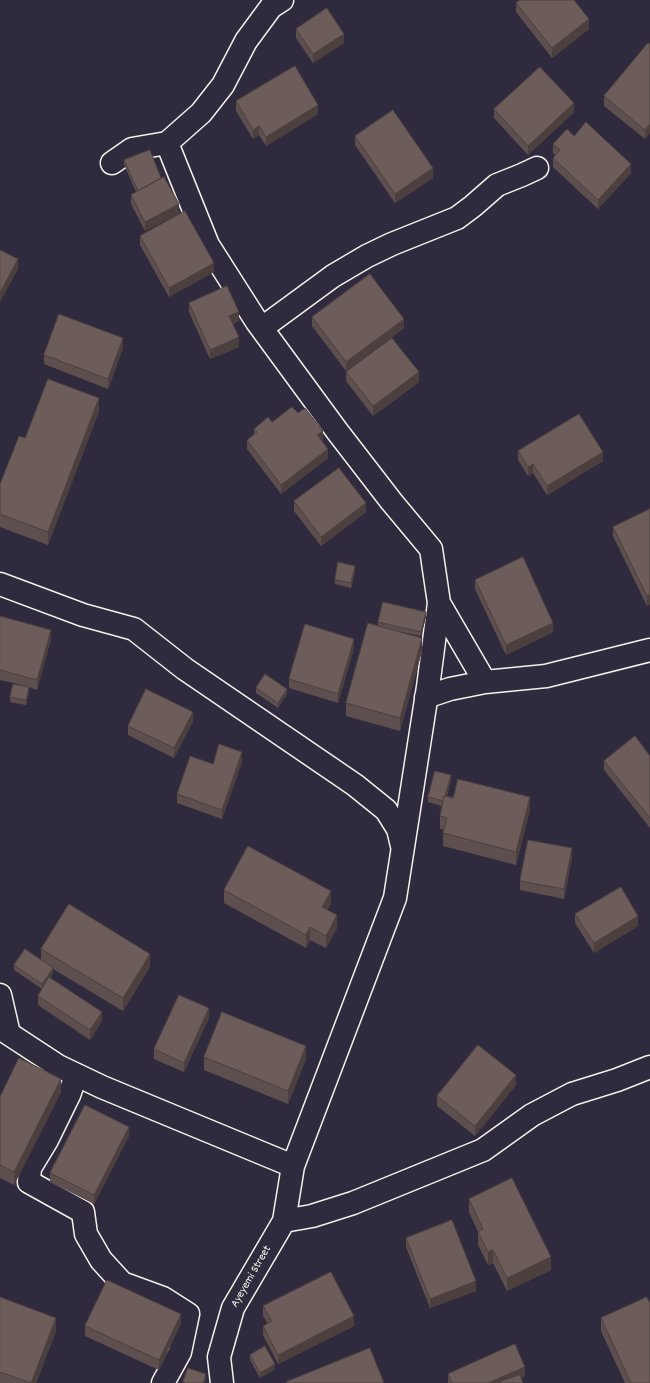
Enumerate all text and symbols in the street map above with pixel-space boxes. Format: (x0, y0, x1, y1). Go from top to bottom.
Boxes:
street label: Ayeyemi Street (228, 1243, 276, 1311)

